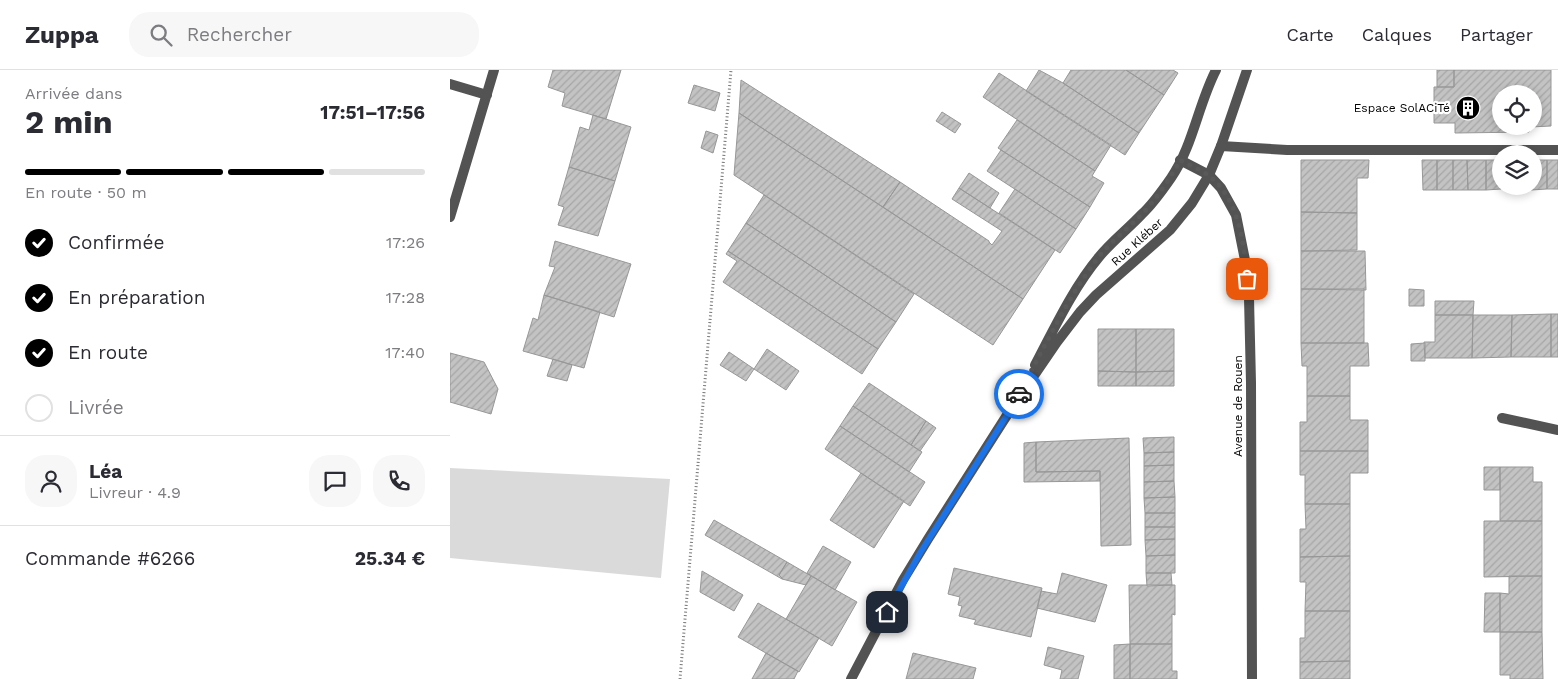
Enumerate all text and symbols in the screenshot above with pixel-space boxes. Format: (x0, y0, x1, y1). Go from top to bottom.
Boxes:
search box (129, 12, 479, 57)
text: Zuppa (25, 21, 99, 49)
icon: search (147, 21, 175, 49)
text: Rechercher (187, 23, 292, 46)
text: Carte (1286, 24, 1334, 45)
text: Calques (1362, 24, 1432, 45)
text: Partager (1460, 24, 1533, 45)
text: Arrivée dans (25, 84, 123, 103)
map controls (1492, 85, 1542, 195)
button: locate (1492, 85, 1542, 135)
building icon: Espace SolACiTé (1455, 95, 1481, 121)
text: 17:51–17:56 (320, 101, 425, 124)
place label: Espace SolACiTé (1354, 101, 1450, 115)
text: 2 min (25, 103, 113, 141)
button: layers (1492, 145, 1542, 195)
text: En route · 50 m (25, 183, 147, 202)
street label: Rue Kléber (1109, 215, 1166, 269)
icon: check (25, 229, 53, 257)
text: Confirmée (68, 231, 164, 254)
text: 17:26 (386, 233, 425, 252)
pin (1226, 258, 1268, 300)
icon: bag (1233, 265, 1261, 293)
icon: check (25, 284, 53, 312)
text: En préparation (68, 286, 205, 309)
text: 17:28 (386, 288, 425, 307)
icon: check (25, 339, 53, 367)
text: En route (68, 341, 148, 364)
text: 17:40 (385, 343, 425, 362)
street label: Avenue de Rouen (1231, 355, 1245, 457)
courier (994, 369, 1044, 419)
icon: car (1005, 380, 1033, 408)
text: Livrée (68, 396, 124, 419)
button: person (25, 455, 77, 507)
button: chat (309, 455, 361, 507)
button: phone (373, 455, 425, 507)
text: Léa (89, 460, 122, 483)
text: Livreur · 4.9 (89, 483, 181, 502)
text: Commande #6266 (25, 547, 195, 570)
text: 25.34 € (355, 547, 425, 570)
pin (866, 591, 908, 633)
icon: home (873, 598, 901, 626)

